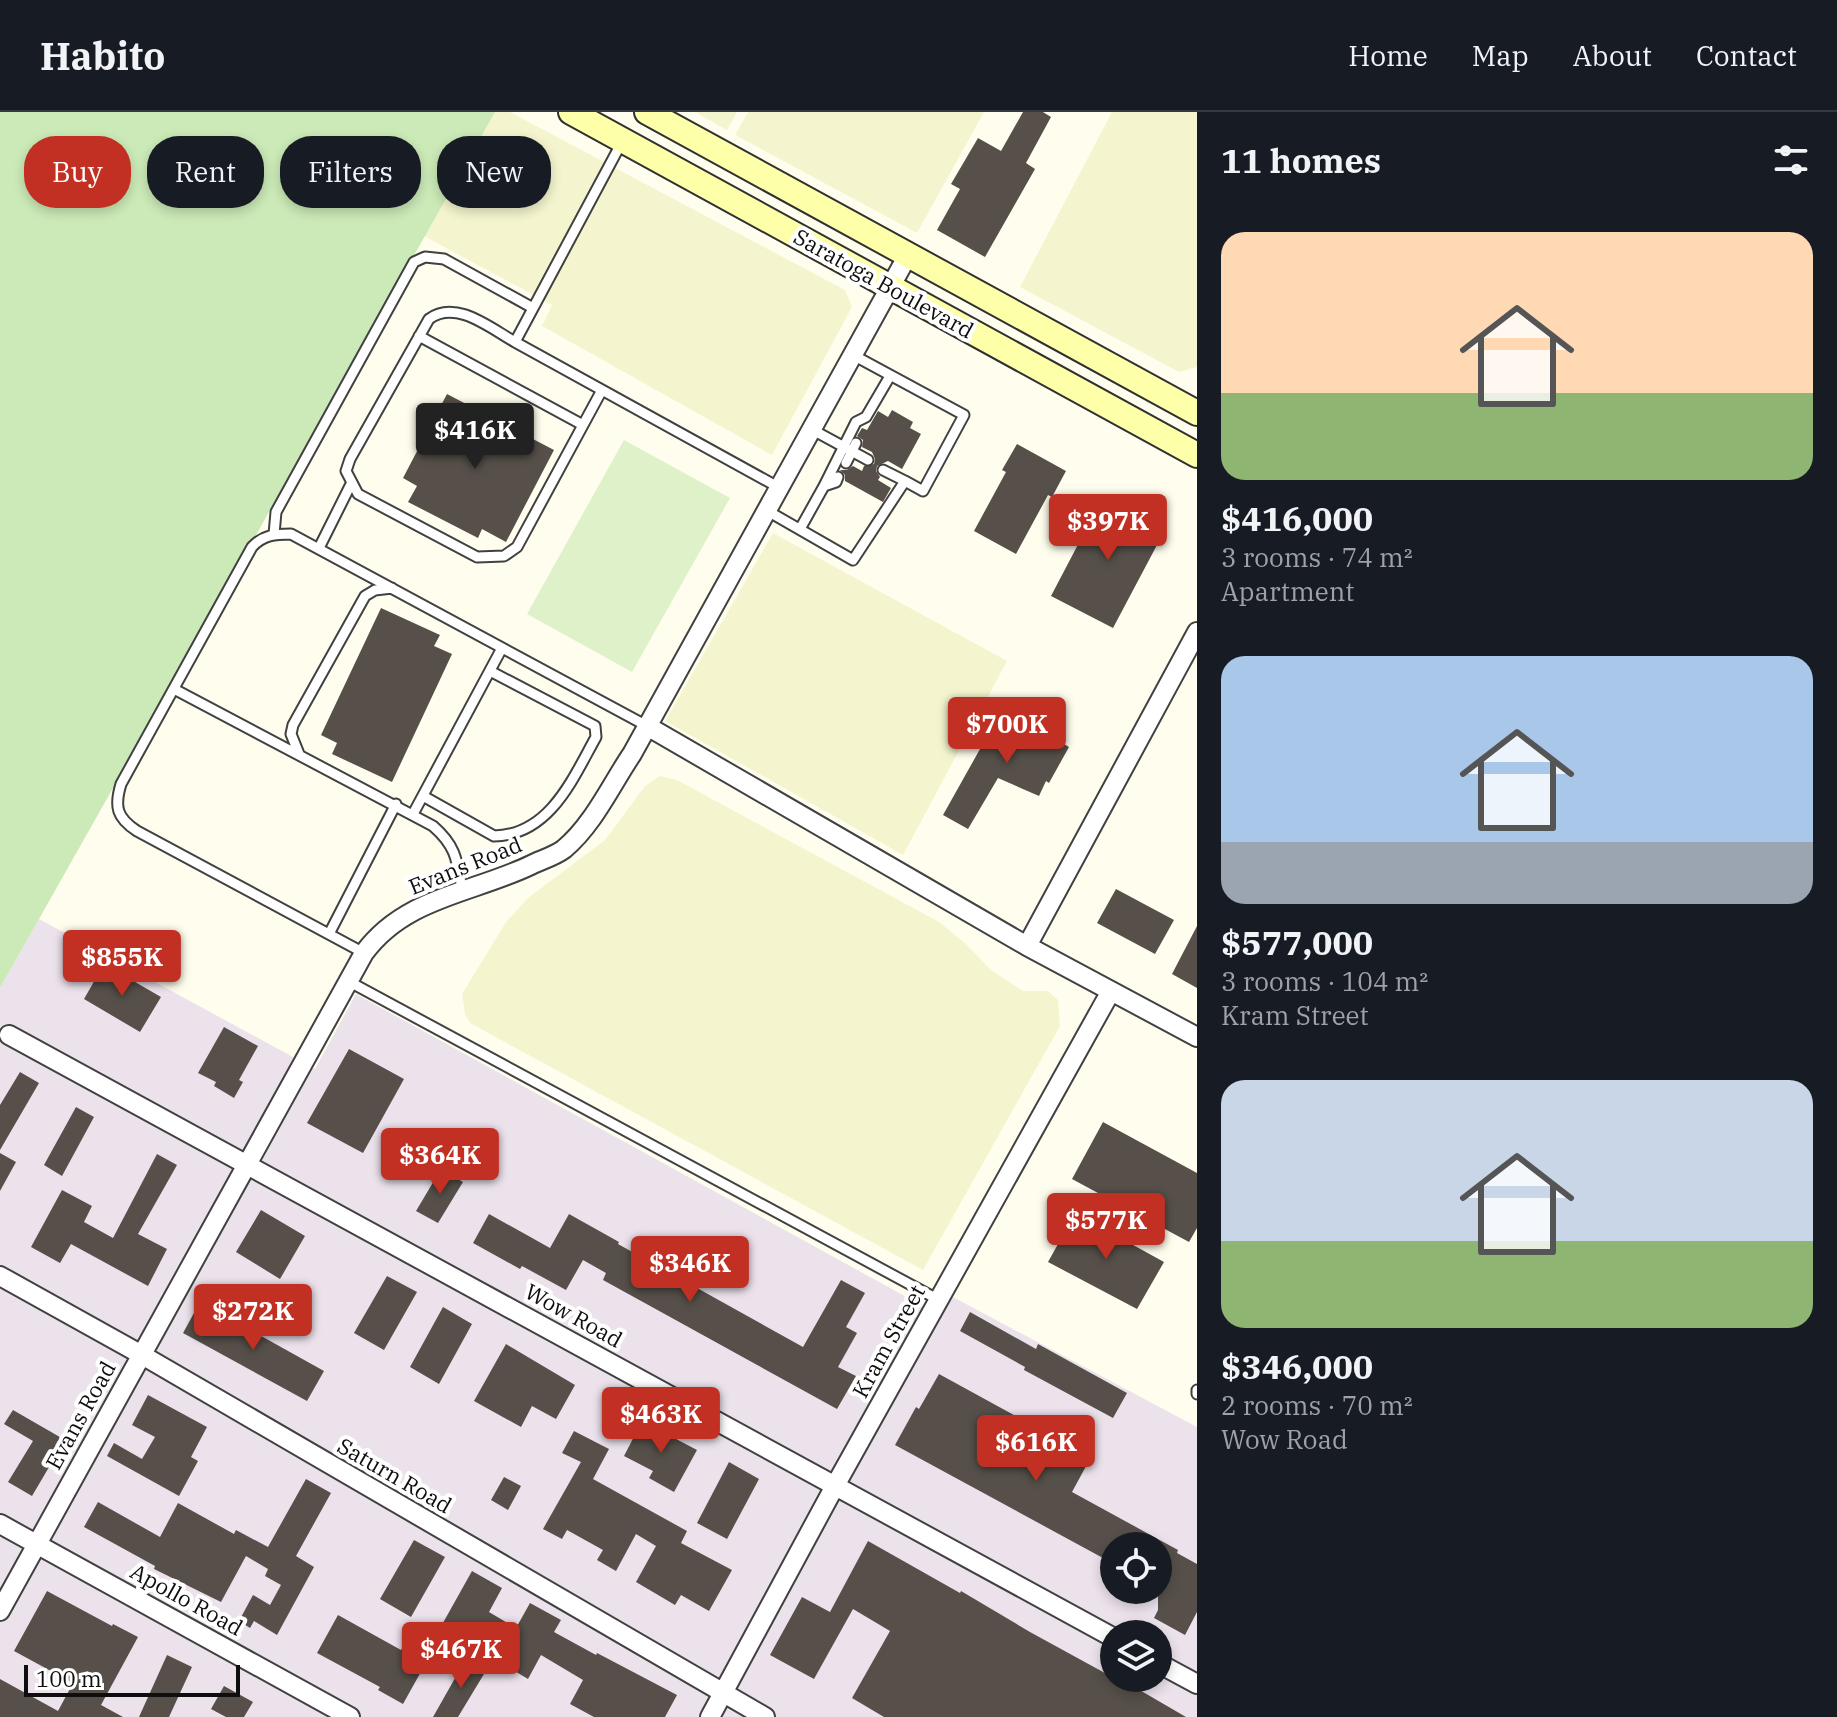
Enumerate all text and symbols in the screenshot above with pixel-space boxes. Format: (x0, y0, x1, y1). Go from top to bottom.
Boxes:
text: Habito (40, 31, 165, 80)
text: Home (1348, 37, 1428, 74)
text: Map (1472, 37, 1529, 74)
text: About (1573, 37, 1652, 74)
text: Contact (1696, 37, 1797, 74)
chip: Buy (24, 136, 131, 208)
chip: Rent (147, 136, 264, 208)
chip: Filters (280, 136, 421, 208)
chip: New (437, 136, 551, 208)
text: 11 homes (1221, 138, 1381, 182)
icon: filters (1769, 138, 1813, 182)
street label: Saratoga Boulevard (789, 221, 979, 345)
icon: home (1445, 284, 1589, 428)
pin: $416K (419, 403, 531, 471)
text: $416K (434, 412, 516, 446)
pin: $397K (1052, 494, 1164, 562)
text: $416,000 (1221, 496, 1373, 540)
text: $397K (1067, 503, 1149, 537)
text: 3 rooms · 74 m² (1221, 540, 1413, 574)
text: Apartment (1221, 574, 1354, 608)
pin: $700K (951, 697, 1063, 765)
text: $700K (966, 706, 1048, 740)
icon: home (1445, 708, 1589, 852)
street label: Evans Road (404, 829, 526, 901)
text: $577,000 (1221, 920, 1373, 964)
pin: $855K (66, 930, 178, 998)
text: $855K (81, 939, 163, 973)
text: 3 rooms · 104 m² (1221, 964, 1428, 998)
text: Kram Street (1221, 998, 1369, 1032)
pin: $364K (384, 1128, 496, 1196)
icon: home (1445, 1132, 1589, 1276)
text: $364K (399, 1137, 481, 1171)
pin: $577K (1050, 1193, 1162, 1261)
text: $577K (1065, 1202, 1147, 1236)
pin: $346K (634, 1236, 746, 1304)
text: $346K (649, 1245, 731, 1279)
street label: Wow Road (520, 1276, 628, 1354)
street label: Kram Street (845, 1279, 931, 1403)
pin: $272K (197, 1284, 309, 1352)
text: $272K (212, 1293, 294, 1327)
text: $346,000 (1221, 1344, 1373, 1388)
street label: Evans Road (38, 1356, 122, 1474)
pin: $463K (605, 1387, 717, 1455)
text: 2 rooms · 70 m² (1221, 1388, 1413, 1422)
text: $463K (620, 1396, 702, 1430)
pin: $616K (980, 1415, 1092, 1483)
text: Wow Road (1221, 1422, 1348, 1456)
text: $616K (995, 1424, 1077, 1458)
street label: Saturn Road (333, 1431, 457, 1519)
map controls (1100, 1532, 1172, 1692)
button: locate (1100, 1532, 1172, 1604)
street label: Apollo Road (126, 1556, 248, 1642)
button: layers (1100, 1620, 1172, 1692)
pin: $467K (405, 1622, 517, 1690)
text: $467K (420, 1631, 502, 1665)
scale bar (24, 1661, 240, 1697)
text: 100 m (36, 1664, 102, 1693)

